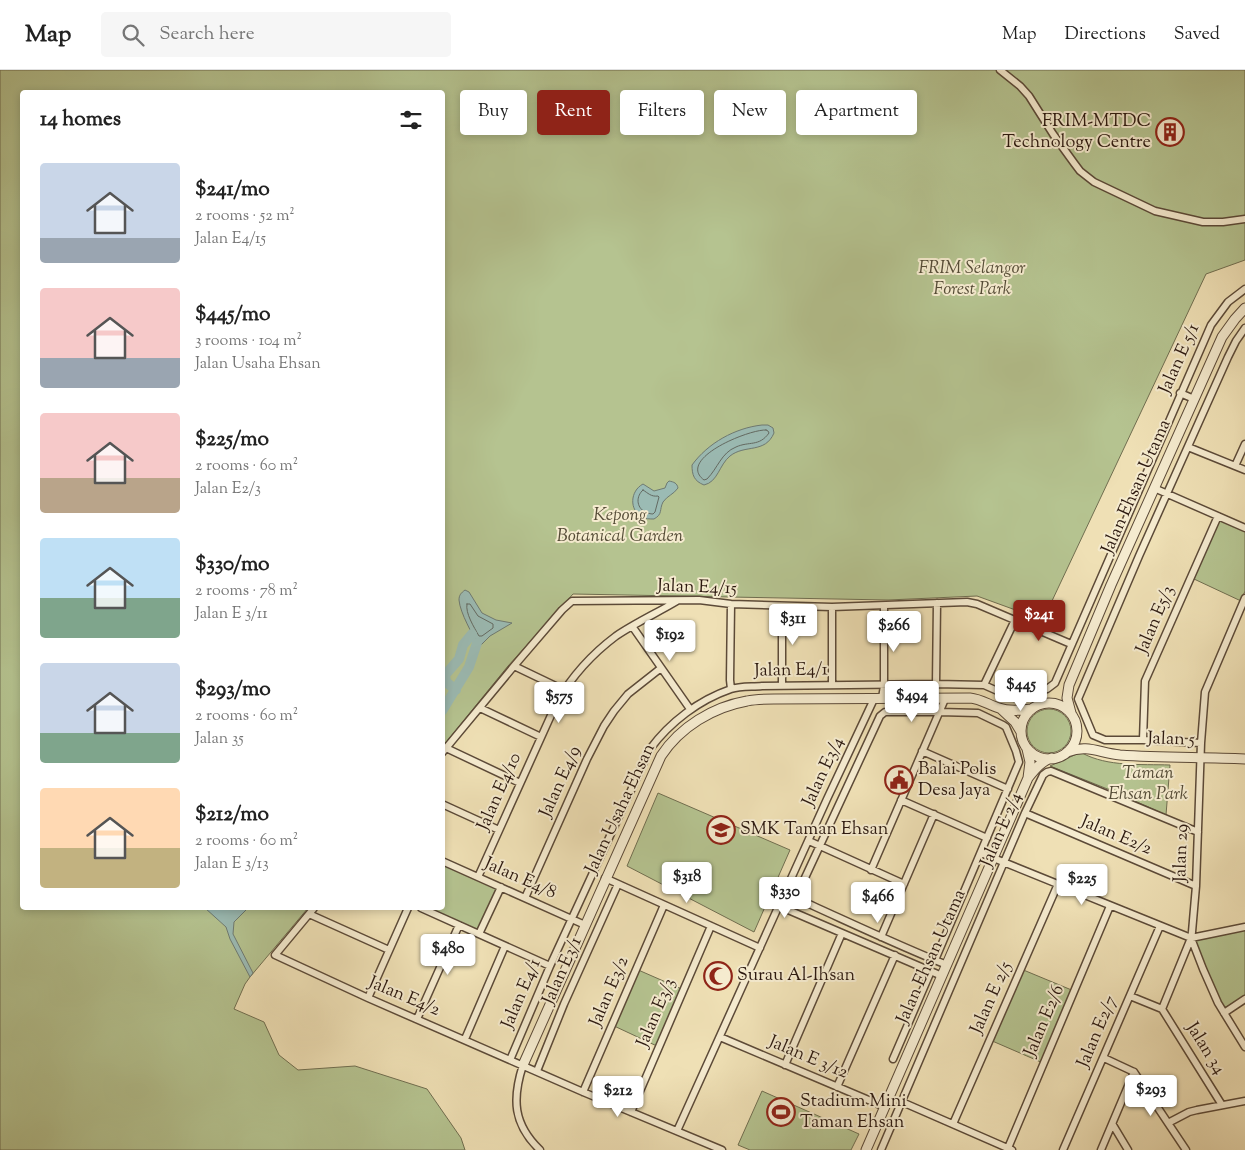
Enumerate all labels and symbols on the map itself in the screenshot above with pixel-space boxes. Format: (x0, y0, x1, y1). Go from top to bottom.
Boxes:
place label: FRIM-MTDC Technology Centre (1002, 109, 1151, 156)
building icon: FRIM-MTDC Technology Centre (1155, 117, 1185, 147)
park label: FRIM Selangor Forest Park (918, 256, 1026, 303)
street label: Jalan E 5/1 (1153, 320, 1207, 399)
street label: Jalan Ehsan Utama (1095, 416, 1178, 559)
park label: Kepong Botanical Garden (557, 503, 684, 550)
street label: Jalan E4/15 (656, 574, 737, 602)
street label: Jalan E5/3 (1130, 582, 1182, 659)
pin: $241 (1009, 600, 1069, 642)
pin: $311 (763, 604, 823, 646)
pin: $266 (864, 610, 924, 653)
pin: $192 (640, 620, 700, 662)
street label: Jalan E4/1 (753, 657, 828, 685)
pin: $445 (991, 670, 1051, 712)
pin: $494 (882, 680, 942, 723)
pin: $575 (529, 682, 589, 724)
street label: Jalan 5 (1146, 726, 1195, 754)
street label: Jalan E3/4 (796, 733, 851, 812)
street label: Jalan Usaha Ehsan (579, 739, 663, 880)
street label: Jalan E4/9 (533, 742, 588, 823)
street label: Jalan E4/10 (471, 749, 529, 836)
place label: Balai Polis Desa Jaya (918, 757, 996, 804)
park label: Taman Ehsan Park (1108, 761, 1188, 808)
public building icon: Balai Polis Desa Jaya (884, 765, 914, 795)
street label: Jalan E 2/4 (974, 789, 1029, 872)
street label: Jalan E2/2 (1075, 809, 1156, 863)
school or university icon: SMK Taman Ehsan (706, 815, 736, 845)
place label: SMK Taman Ehsan (740, 817, 889, 843)
street label: Jalan 29 (1168, 823, 1196, 884)
street label: Jalan E4/8 (479, 851, 560, 907)
pin: $318 (657, 862, 717, 904)
pin: $225 (1052, 864, 1112, 906)
pin: $330 (755, 876, 815, 919)
pin: $466 (848, 882, 908, 924)
street label: Jalan Ehsan Utama (890, 886, 973, 1029)
street label: Jalan E3/1 (536, 933, 589, 1010)
pin: $480 (418, 934, 478, 976)
street label: Jalan E3/2 (583, 952, 637, 1032)
street label: Jalan E4/1 (495, 955, 548, 1034)
street label: Jalan E 2/5 (964, 958, 1020, 1039)
mosque icon: Surau Al-Ihsan (703, 961, 733, 991)
place label: Surau Al-Ihsan (737, 963, 856, 989)
street label: Jalan E4/2 (363, 970, 444, 1024)
street label: Jalan E3/3 (630, 974, 683, 1053)
street label: Jalan E2/6 (1018, 981, 1072, 1062)
street label: Jalan E2/7 (1071, 992, 1125, 1073)
street label: Jalan 34 (1178, 1017, 1231, 1080)
street label: Jalan E 3/12 (763, 1029, 852, 1087)
pin: $293 (1121, 1074, 1181, 1117)
pin: $212 (588, 1076, 648, 1118)
place label: Stadium Mini Taman Ehsan (800, 1089, 907, 1136)
sports icon: Stadium Mini Taman Ehsan (766, 1097, 796, 1127)

